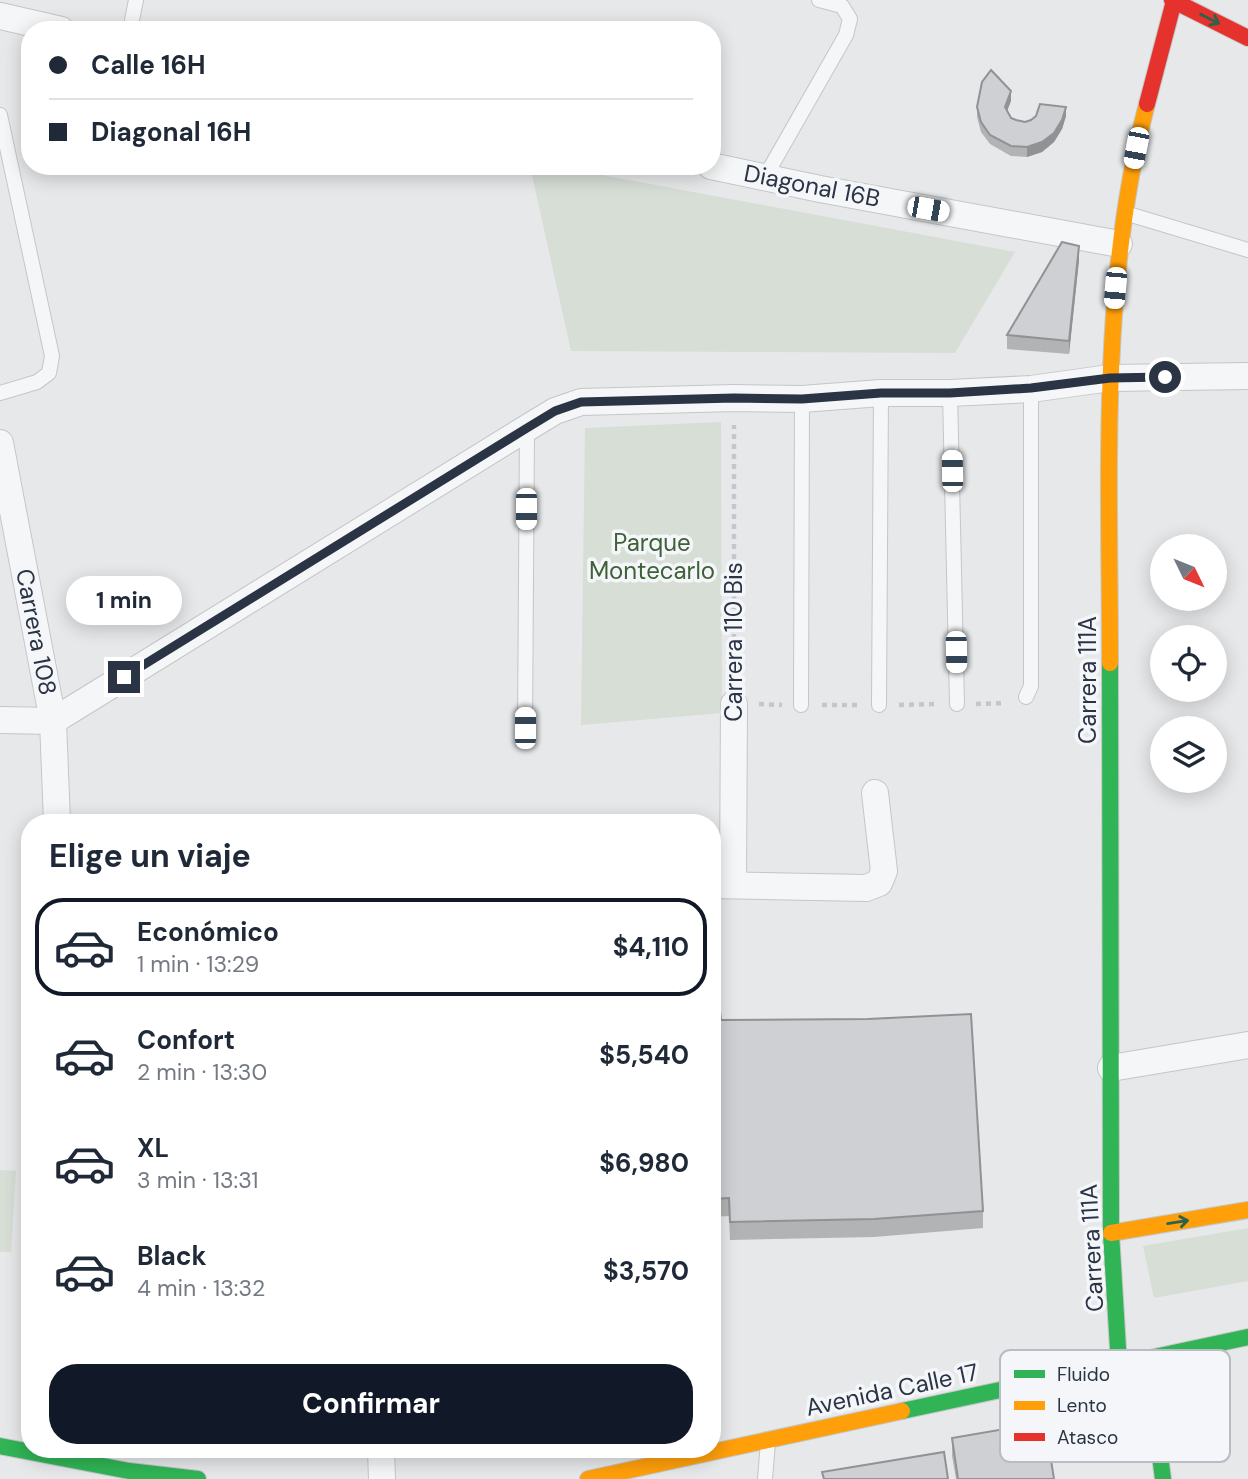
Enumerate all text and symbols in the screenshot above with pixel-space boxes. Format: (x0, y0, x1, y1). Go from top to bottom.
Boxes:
one-way arrow (1199, 13, 1220, 27)
text: Calle 16H (91, 48, 206, 82)
text: Diagonal 16H (91, 115, 251, 149)
car (1122, 125, 1151, 171)
street label: Diagonal 16B (741, 157, 883, 214)
car (906, 195, 951, 223)
car (1103, 266, 1128, 310)
route start (1149, 361, 1181, 393)
car (942, 450, 963, 492)
car (516, 488, 537, 530)
park label: Parque Montecarlo (589, 527, 715, 586)
north arrow (1150, 534, 1227, 611)
map controls (1150, 534, 1227, 793)
street label: Carrera 110 Bis (718, 562, 749, 722)
street label: Carrera 108 (9, 566, 64, 698)
callout: 1 min (66, 576, 182, 624)
text: 1 min (96, 585, 152, 615)
street label: Carrera 111A (1072, 616, 1103, 744)
button: locate (1150, 625, 1227, 702)
car (946, 631, 967, 673)
route end (108, 661, 140, 693)
car (515, 707, 536, 749)
button: layers (1150, 716, 1227, 793)
text: Elige un viaje (49, 835, 251, 877)
text: Económico (137, 915, 279, 949)
icon: car (53, 916, 116, 979)
text: $4,110 (613, 930, 689, 964)
text: 1 min · 13:29 (137, 949, 259, 979)
text: Confort (137, 1023, 235, 1057)
icon: car (53, 1024, 116, 1087)
text: $5,540 (599, 1038, 689, 1072)
text: 2 min · 13:30 (137, 1057, 267, 1087)
text: XL (137, 1131, 169, 1165)
icon: car (53, 1132, 116, 1195)
text: $6,980 (599, 1146, 689, 1180)
text: 3 min · 13:31 (137, 1165, 259, 1195)
street label: Carrera 111A (1073, 1183, 1110, 1313)
one-way arrow (1166, 1215, 1189, 1228)
text: Black (137, 1239, 207, 1273)
icon: car (53, 1240, 116, 1303)
text: $3,570 (603, 1254, 689, 1288)
text: 4 min · 13:32 (137, 1273, 265, 1303)
legend (1000, 1350, 1230, 1462)
street label: Avenida Calle 17 (803, 1356, 981, 1423)
text: Fluido (1057, 1362, 1110, 1387)
button: Confirmar (49, 1364, 693, 1444)
text: Lento (1057, 1393, 1107, 1418)
text: Atasco (1057, 1425, 1118, 1450)

